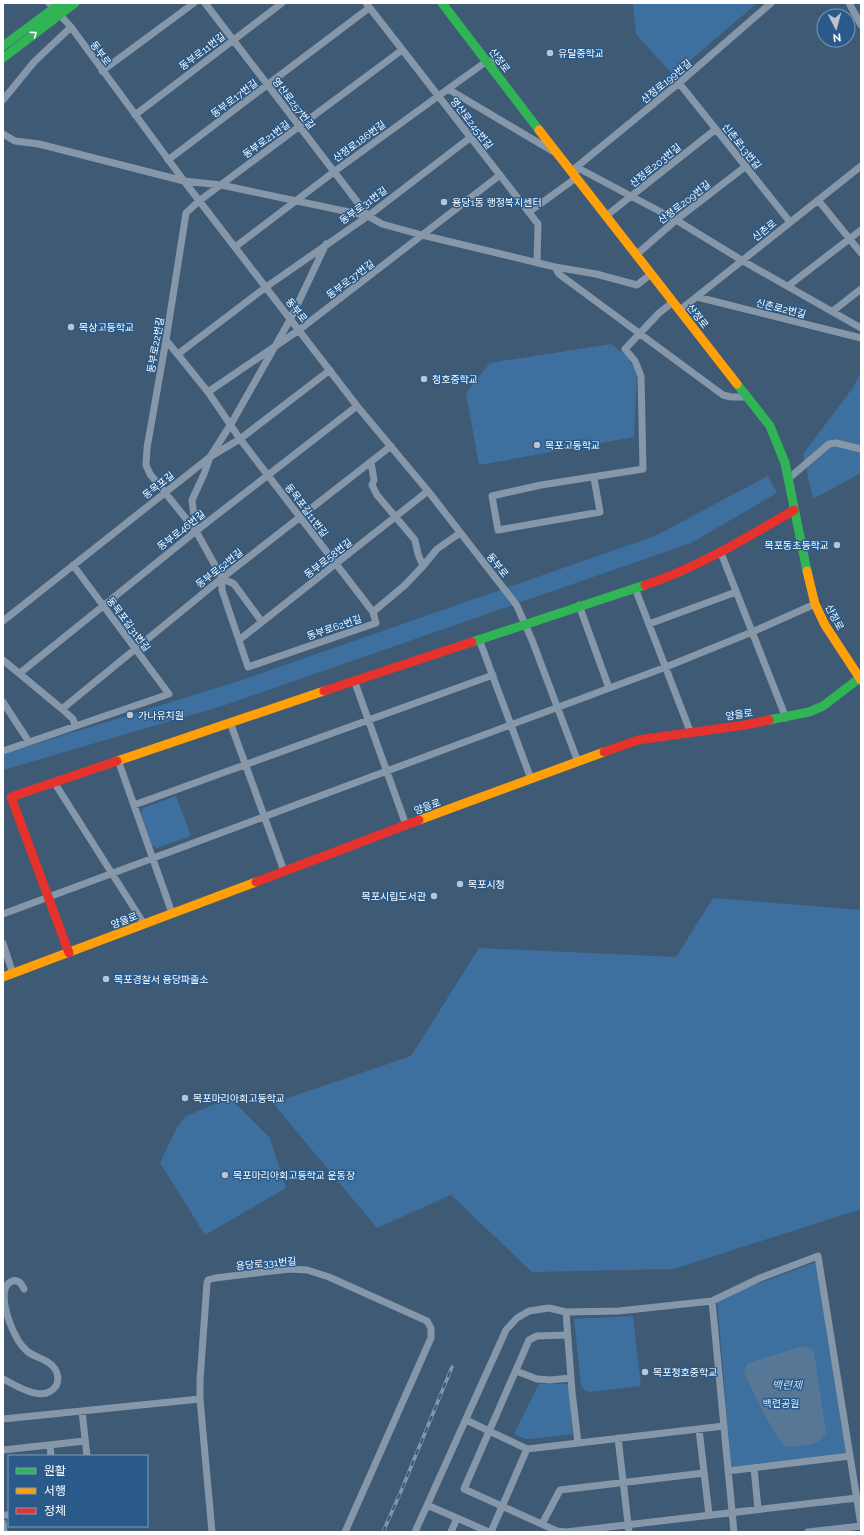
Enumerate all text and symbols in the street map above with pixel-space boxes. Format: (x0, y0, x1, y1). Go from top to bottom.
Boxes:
north arrow (816, 8, 856, 48)
street label: 동부로11번길 (177, 31, 227, 72)
text: N (832, 31, 842, 44)
one-way arrow (30, 32, 37, 39)
street label: 동부로 (88, 39, 113, 68)
street label: 산정로 (487, 46, 512, 75)
marker: 유달중학교 (545, 48, 555, 58)
place label: 유달중학교 (558, 48, 604, 59)
street label: 산정로199번길 (639, 57, 694, 106)
street label: 영산로257번길 (270, 75, 317, 131)
street label: 동부로17번길 (209, 77, 260, 120)
street label: 영산로245번길 (448, 95, 495, 151)
street label: 동부로21번길 (241, 119, 292, 160)
street label: 산정로186번길 (331, 119, 388, 164)
street label: 신촌로13번길 (720, 121, 763, 171)
street label: 산정로203번길 (628, 141, 683, 189)
street label: 산정로209번길 (656, 179, 713, 226)
street label: 동부로31번길 (338, 185, 389, 226)
marker: 용당1동 행정복지센터 (439, 197, 449, 207)
place label: 용당1동 행정복지센터 (452, 197, 542, 208)
street label: 신촌로 (750, 217, 779, 243)
street label: 동부로37번길 (324, 258, 376, 301)
street label: 동부로 (284, 296, 309, 325)
street label: 신촌로2번길 (755, 297, 807, 320)
street label: 산정로 (685, 302, 710, 331)
street label: 동부로22번길 (145, 316, 166, 374)
marker: 목상고등학교 (66, 322, 76, 332)
place label: 목상고등학교 (79, 322, 134, 333)
marker: 청호중학교 (419, 374, 429, 384)
place label: 청호중학교 (432, 374, 478, 385)
marker: 목포고등학교 (532, 440, 542, 450)
place label: 목포고등학교 (545, 440, 600, 451)
street label: 동목포길 (140, 470, 176, 501)
street label: 동목포길11번길 (283, 482, 330, 539)
street label: 동부로46번길 (155, 508, 207, 552)
street label: 동부로58번길 (302, 536, 354, 580)
place label: 목포동초등학교 (765, 540, 829, 551)
marker: 목포동초등학교 (832, 540, 842, 550)
street label: 동부로52번길 (194, 547, 245, 590)
street label: 동부로 (485, 551, 510, 580)
street label: 동목포길31번길 (105, 595, 153, 653)
street label: 산정로 (823, 602, 846, 632)
street label: 동부로62번길 (305, 613, 363, 642)
street label: 양을로 (725, 707, 754, 722)
marker: 가나유치원 (125, 710, 135, 720)
place label: 가나유치원 (138, 710, 184, 721)
street label: 양을로 (412, 797, 442, 816)
marker: 목포시청 (455, 879, 465, 889)
place label: 목포시청 (468, 879, 505, 890)
place label: 목포시립도서관 (362, 891, 427, 902)
marker: 목포시립도서관 (429, 891, 439, 901)
street label: 양을로 (109, 910, 139, 931)
marker: 목포경찰서 용당파출소 (101, 974, 111, 984)
place label: 목포경찰서 용당파출소 (114, 974, 209, 985)
marker: 목포마리아회고등학교 (180, 1093, 190, 1103)
place label: 목포마리아회고등학교 (193, 1093, 285, 1104)
marker: 목포마리아회고등학교 운동장 (220, 1170, 230, 1180)
place label: 목포마리아회고등학교 운동장 (233, 1170, 355, 1181)
street label: 용당로331번길 (235, 1255, 297, 1272)
marker: 목포청호중학교 (640, 1367, 650, 1377)
place label: 목포청호중학교 (653, 1367, 717, 1378)
water label: 백련제 (772, 1379, 804, 1392)
park label: 백련공원 (763, 1398, 799, 1409)
legend (8, 1455, 148, 1527)
text: 원활 (44, 1464, 66, 1478)
text: 서행 (44, 1484, 66, 1498)
text: 정체 (44, 1504, 66, 1518)

